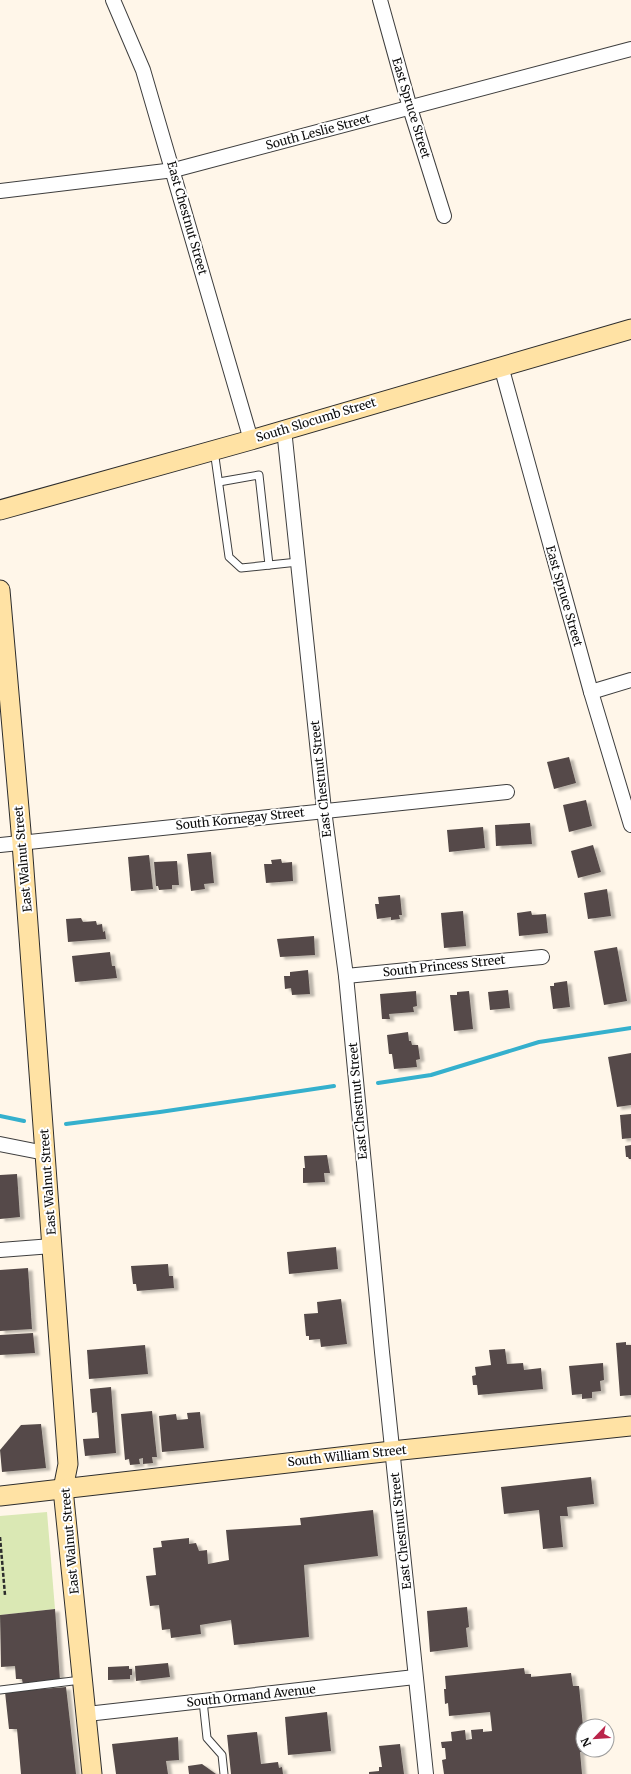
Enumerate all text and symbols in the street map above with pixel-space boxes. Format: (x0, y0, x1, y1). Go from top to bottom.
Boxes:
street label: East Spruce Street (389, 56, 434, 160)
street label: South Leslie Street (264, 110, 372, 153)
street label: East Chestnut Street (164, 159, 211, 277)
street label: South Slocumb Street (254, 394, 378, 445)
street label: East Spruce Street (543, 544, 586, 648)
street label: East Chestnut Street (307, 719, 334, 838)
street label: South Kornegay Street (175, 804, 306, 833)
street label: East Walnut Street (10, 805, 35, 913)
street label: South Princess Street (382, 952, 506, 979)
street label: East Chestnut Street (345, 1041, 370, 1160)
street label: East Walnut Street (36, 1128, 59, 1236)
street label: South William Street (287, 1442, 408, 1469)
street label: East Chestnut Street (387, 1471, 414, 1590)
street label: East Walnut Street (57, 1487, 82, 1595)
street label: South Ormand Avenue (186, 1681, 316, 1710)
north arrow (575, 1718, 615, 1758)
text: N (578, 1735, 594, 1749)

